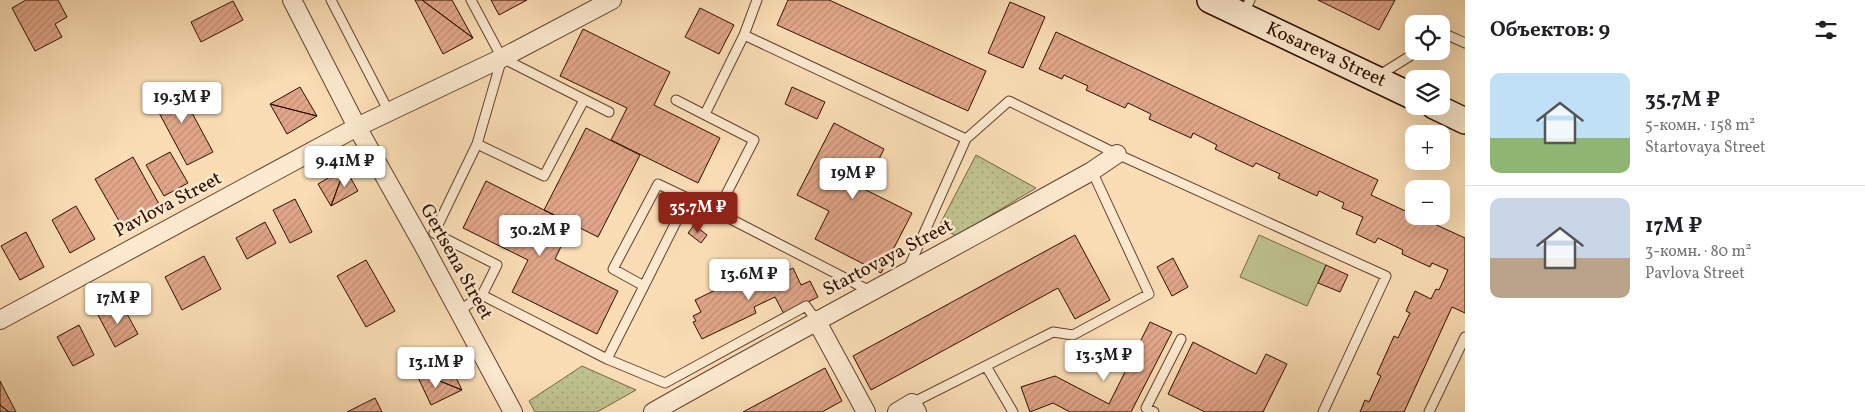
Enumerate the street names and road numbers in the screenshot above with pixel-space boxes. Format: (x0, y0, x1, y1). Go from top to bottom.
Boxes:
street label: Kosareva Street (1262, 16, 1391, 94)
street label: Pavlova Street (110, 166, 227, 244)
street label: Gertsena Street (413, 199, 499, 325)
street label: Startovaya Street (819, 213, 958, 303)

